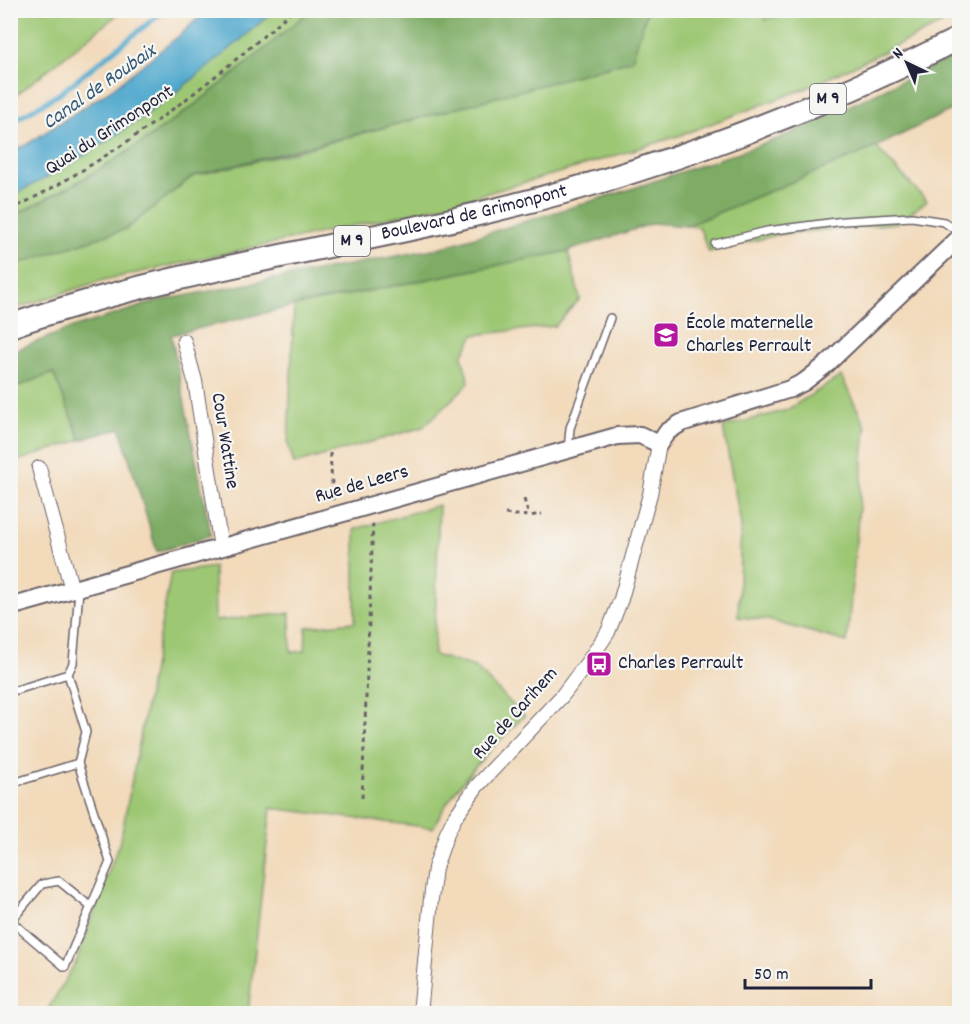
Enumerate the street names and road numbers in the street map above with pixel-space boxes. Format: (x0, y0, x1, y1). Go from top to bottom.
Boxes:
street label: Quai du Grimonpont (40, 79, 180, 183)
road number: M 9 (810, 84, 846, 114)
street label: Boulevard de Grimonpont (379, 178, 571, 249)
road number: M 9 (334, 226, 370, 256)
street label: Cour Wattine (203, 391, 245, 491)
street label: Rue de Leers (312, 458, 412, 512)
street label: Rue de Carihem (467, 661, 565, 767)

